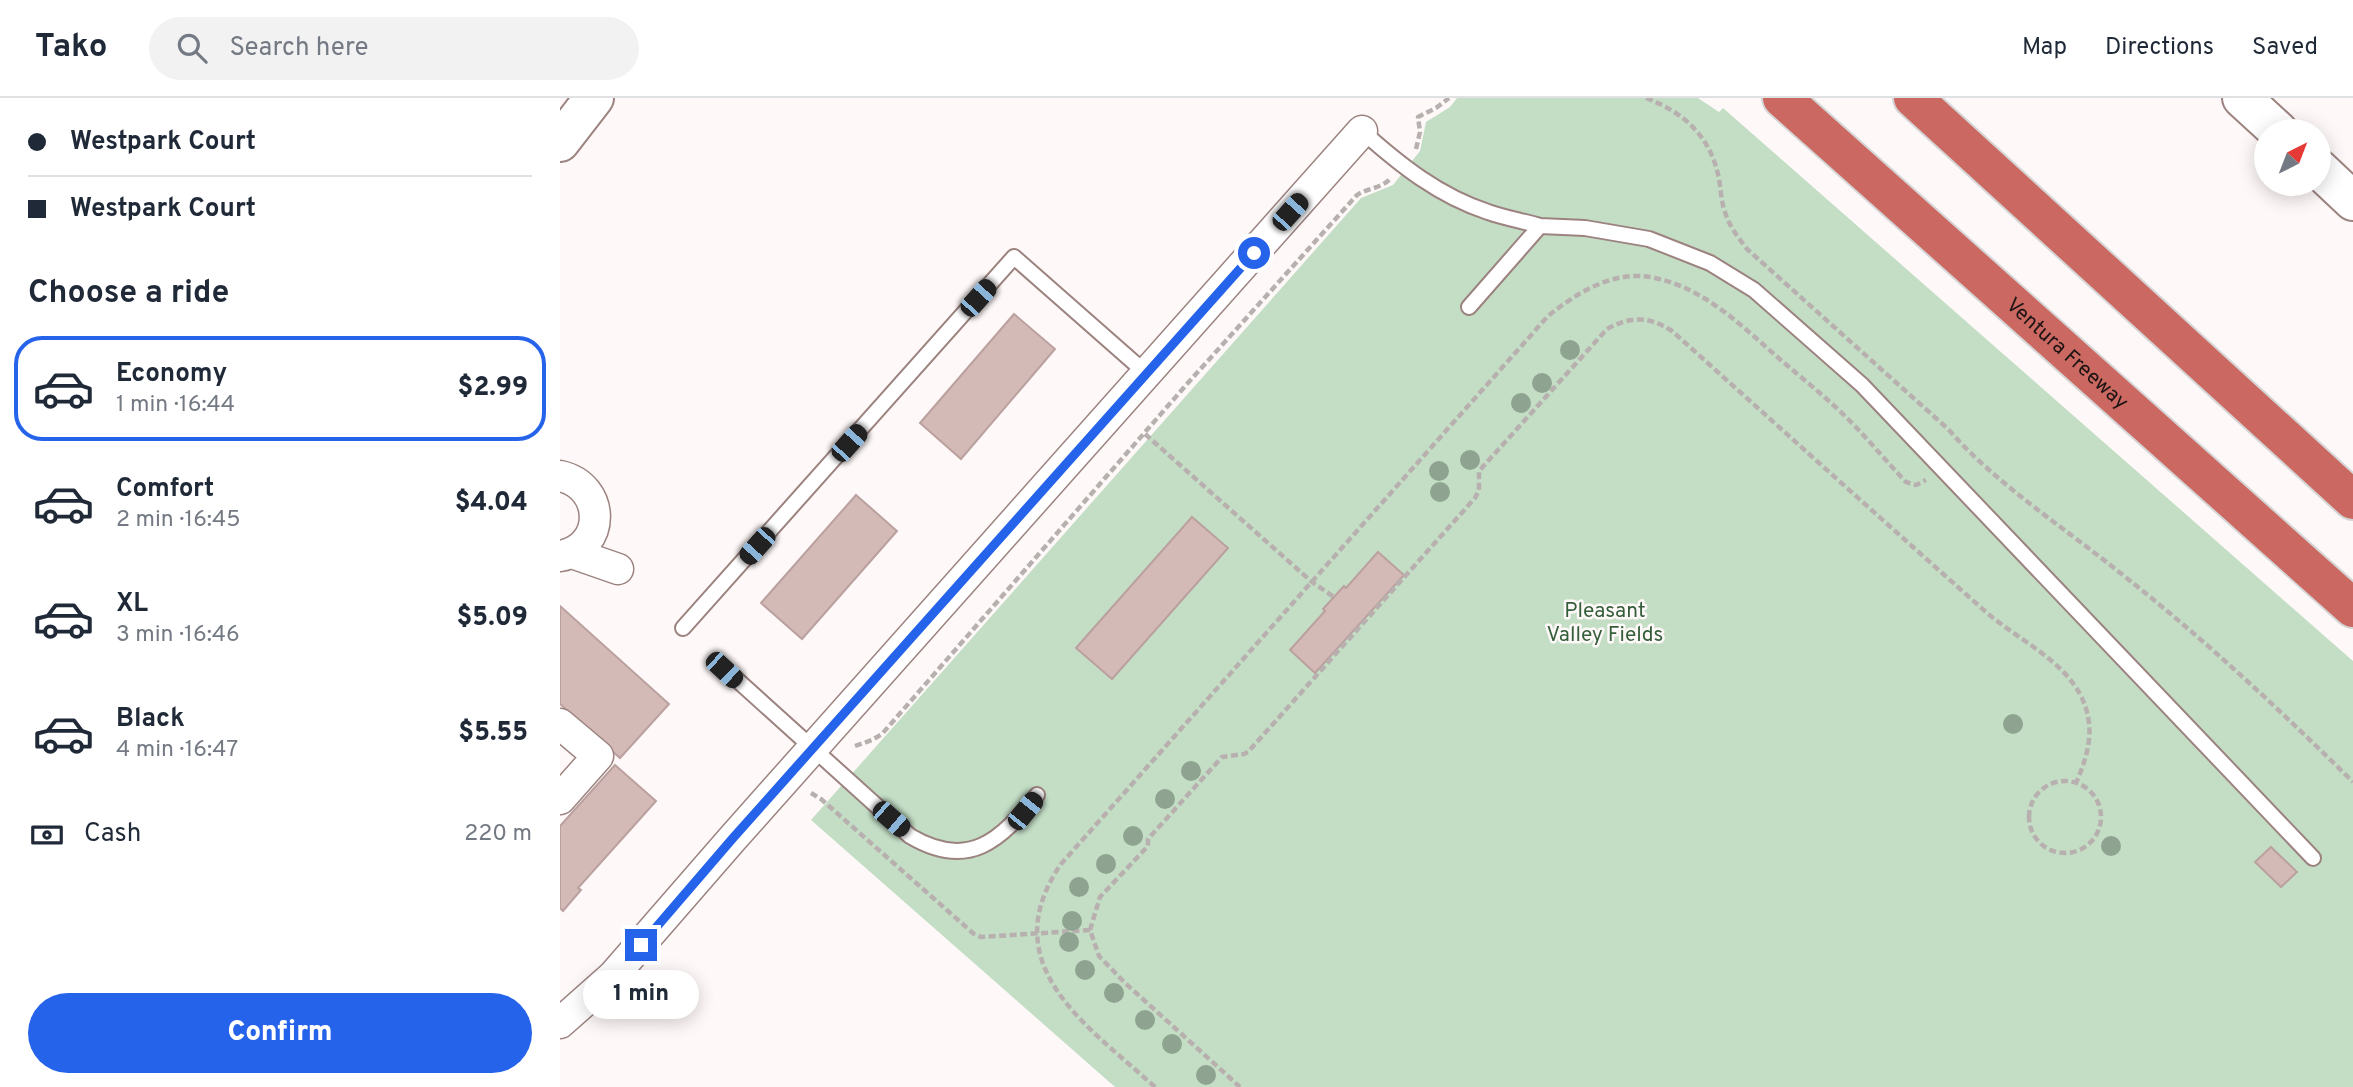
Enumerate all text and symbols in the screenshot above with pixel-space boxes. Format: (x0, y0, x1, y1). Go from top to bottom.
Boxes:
search box (149, 17, 639, 80)
text: Tako (35, 27, 107, 69)
icon: search (173, 29, 211, 67)
text: Search here (229, 32, 368, 65)
text: Map (2022, 33, 2067, 63)
text: Directions (2105, 33, 2214, 63)
text: Saved (2252, 33, 2318, 63)
north arrow (2254, 119, 2331, 196)
map controls (2254, 119, 2331, 196)
text: Westpark Court (70, 126, 256, 159)
car (1269, 189, 1312, 235)
text: Westpark Court (70, 193, 256, 226)
route start (1238, 237, 1270, 269)
text: Choose a ride (28, 274, 229, 314)
car (957, 275, 1000, 321)
street label: Ventura Freeway (2000, 292, 2134, 416)
icon: car (32, 357, 95, 420)
text: Economy (116, 358, 227, 391)
text: $2.99 (458, 372, 528, 405)
text: 1 min · 16:44 (116, 391, 235, 420)
car (828, 420, 871, 466)
icon: car (32, 472, 95, 535)
text: Comfort (116, 473, 214, 506)
text: $4.04 (455, 487, 528, 520)
text: 2 min · 16:45 (116, 506, 241, 535)
car (736, 523, 779, 569)
icon: car (32, 587, 95, 650)
text: XL (116, 588, 148, 621)
park label: Pleasant Valley Fields (1547, 598, 1663, 649)
text: $5.09 (457, 602, 528, 635)
text: 3 min · 16:46 (116, 621, 240, 650)
car (702, 648, 747, 692)
icon: car (32, 702, 95, 765)
text: Black (116, 703, 185, 736)
text: $5.55 (458, 717, 528, 750)
text: 4 min · 16:47 (116, 736, 238, 765)
car (1004, 788, 1047, 834)
car (869, 797, 914, 841)
icon: cash (28, 816, 66, 854)
text: Cash (84, 818, 141, 851)
text: 220 m (464, 820, 532, 849)
route end (625, 929, 657, 961)
callout: 1 min (583, 970, 699, 1018)
text: 1 min (613, 980, 669, 1009)
button: Confirm (28, 993, 532, 1073)

